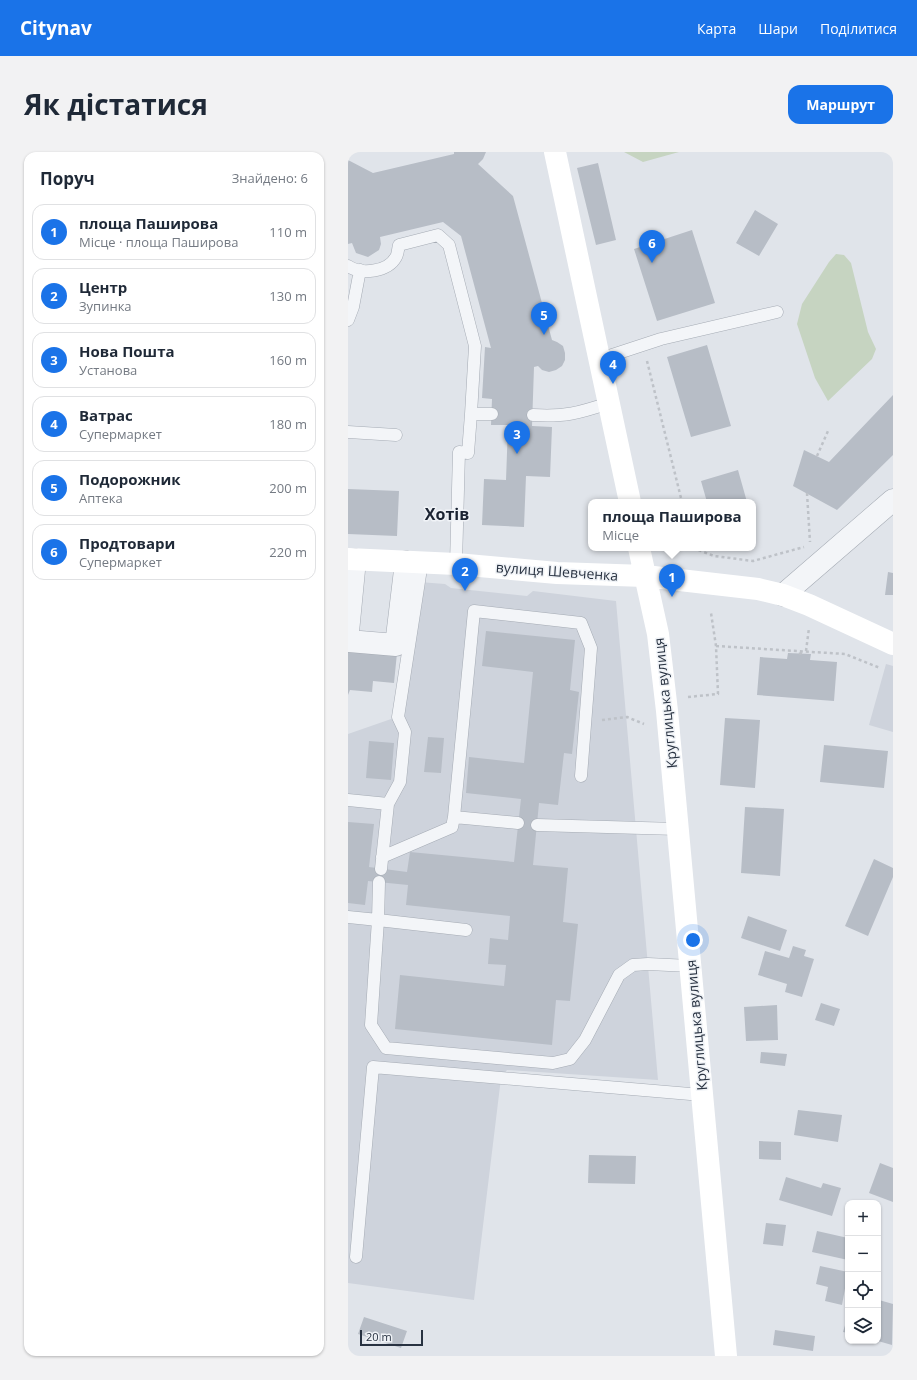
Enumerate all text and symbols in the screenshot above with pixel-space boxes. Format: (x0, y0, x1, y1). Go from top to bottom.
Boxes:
text: Citynav (20, 15, 92, 41)
text: Карта (697, 19, 736, 38)
text: Шари (758, 19, 798, 38)
text: Поділитися (820, 19, 897, 38)
text: Як дістатися (24, 85, 208, 123)
button: Маршрут (788, 85, 893, 124)
text: Поруч (40, 167, 95, 190)
text: Знайдено: 6 (232, 169, 308, 187)
text: площа Паширова (79, 213, 218, 233)
text: 1 (50, 223, 58, 241)
text: 110 m (269, 223, 307, 241)
pin: 6 (639, 230, 665, 263)
text: Місце · площа Паширова (79, 233, 238, 251)
text: Центр (79, 277, 127, 297)
text: 2 (50, 287, 58, 305)
text: 130 m (269, 287, 307, 305)
text: Зупинка (79, 297, 132, 315)
pin: 5 (531, 302, 557, 335)
text: Нова Пошта (79, 341, 175, 361)
text: 3 (50, 351, 58, 369)
text: 160 m (269, 351, 307, 369)
pin: 4 (600, 351, 626, 384)
text: Установа (79, 361, 137, 379)
text: Ватрас (79, 405, 133, 425)
text: 4 (50, 415, 58, 433)
text: 180 m (269, 415, 307, 433)
pin: 3 (504, 421, 530, 454)
text: Супермаркет (79, 425, 162, 443)
text: Подорожник (79, 469, 181, 489)
text: 5 (50, 479, 58, 497)
text: 200 m (269, 479, 307, 497)
text: Аптека (79, 489, 123, 507)
popup (588, 499, 756, 551)
district label: Хотів (425, 503, 469, 525)
text: площа Паширова (602, 506, 742, 526)
text: Місце (602, 526, 639, 544)
text: Продтовари (79, 533, 175, 553)
text: 6 (50, 543, 58, 561)
text: 220 m (269, 543, 307, 561)
text: Супермаркет (79, 553, 162, 571)
street label: вулиця Шевченка (495, 557, 619, 585)
pin: 2 (452, 558, 478, 591)
pin: 1 (659, 564, 685, 597)
street label: Круглицька вулиця (649, 637, 681, 769)
your location (683, 930, 703, 950)
street label: Круглицька вулиця (681, 959, 711, 1091)
map controls (845, 1200, 881, 1344)
button: + (845, 1200, 881, 1236)
button: − (845, 1236, 881, 1272)
button: locate (845, 1272, 881, 1308)
button: layers (845, 1308, 881, 1344)
scale bar (360, 1328, 423, 1347)
text: 20 m (366, 1329, 392, 1344)

